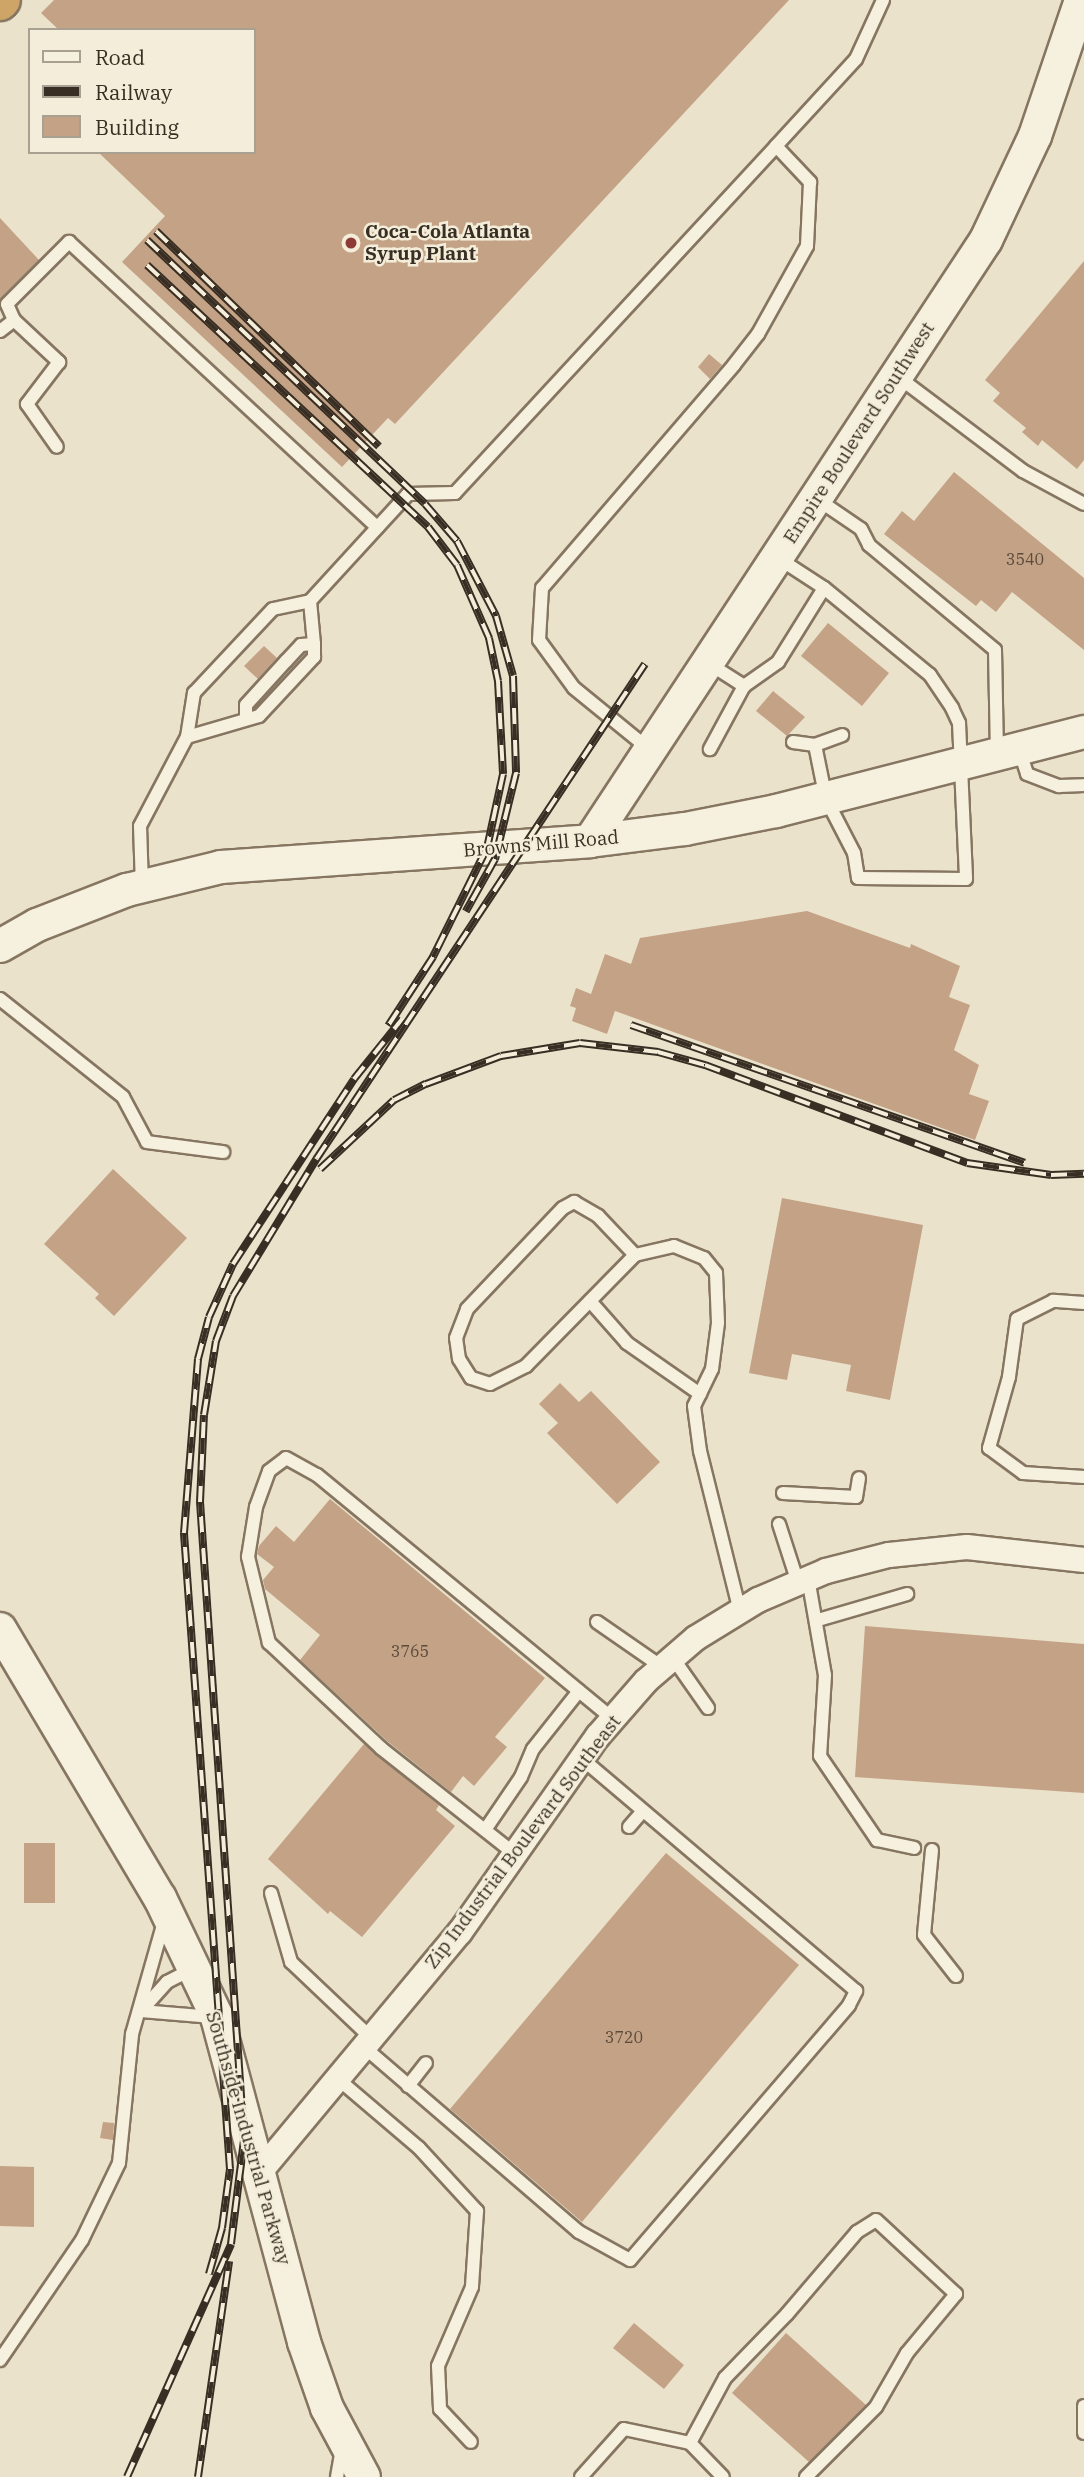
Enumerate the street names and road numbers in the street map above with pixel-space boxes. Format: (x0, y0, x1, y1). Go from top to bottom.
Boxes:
street label: Empire Boulevard Southwest (779, 318, 939, 548)
street label: Browns Mill Road (462, 826, 620, 862)
street label: Zip Industrial Boulevard Southeast (420, 1711, 626, 1973)
street label: Southside Industrial Parkway (201, 2009, 295, 2267)

